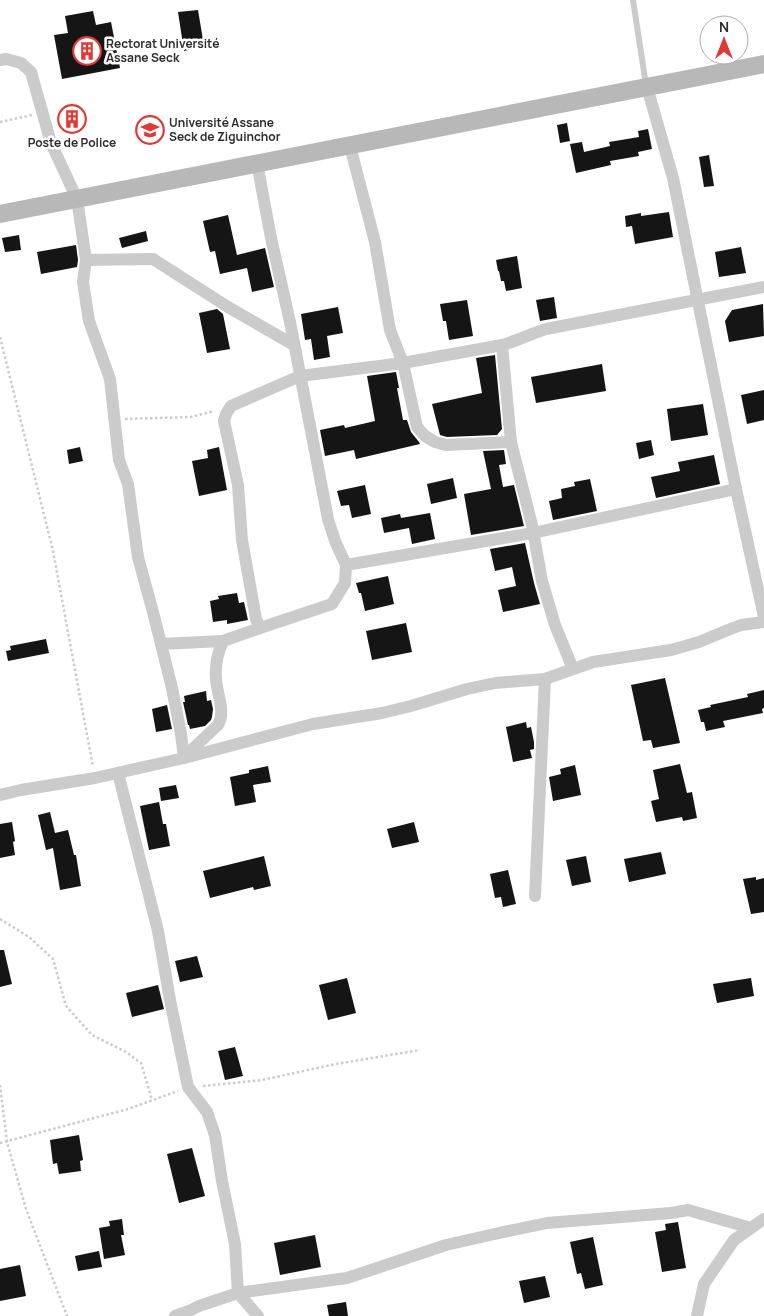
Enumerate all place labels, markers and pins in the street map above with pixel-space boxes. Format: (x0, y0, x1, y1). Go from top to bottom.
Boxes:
place label: Rectorat Université Assane Seck (106, 35, 219, 66)
building icon: Rectorat Université Assane Seck (72, 36, 102, 66)
building icon: Poste de Police (57, 104, 87, 134)
place label: Université Assane Seck de Ziguinchor (169, 114, 281, 145)
school or university icon: Université Assane Seck de Ziguinchor (135, 115, 165, 145)
place label: Poste de Police (28, 134, 116, 151)

